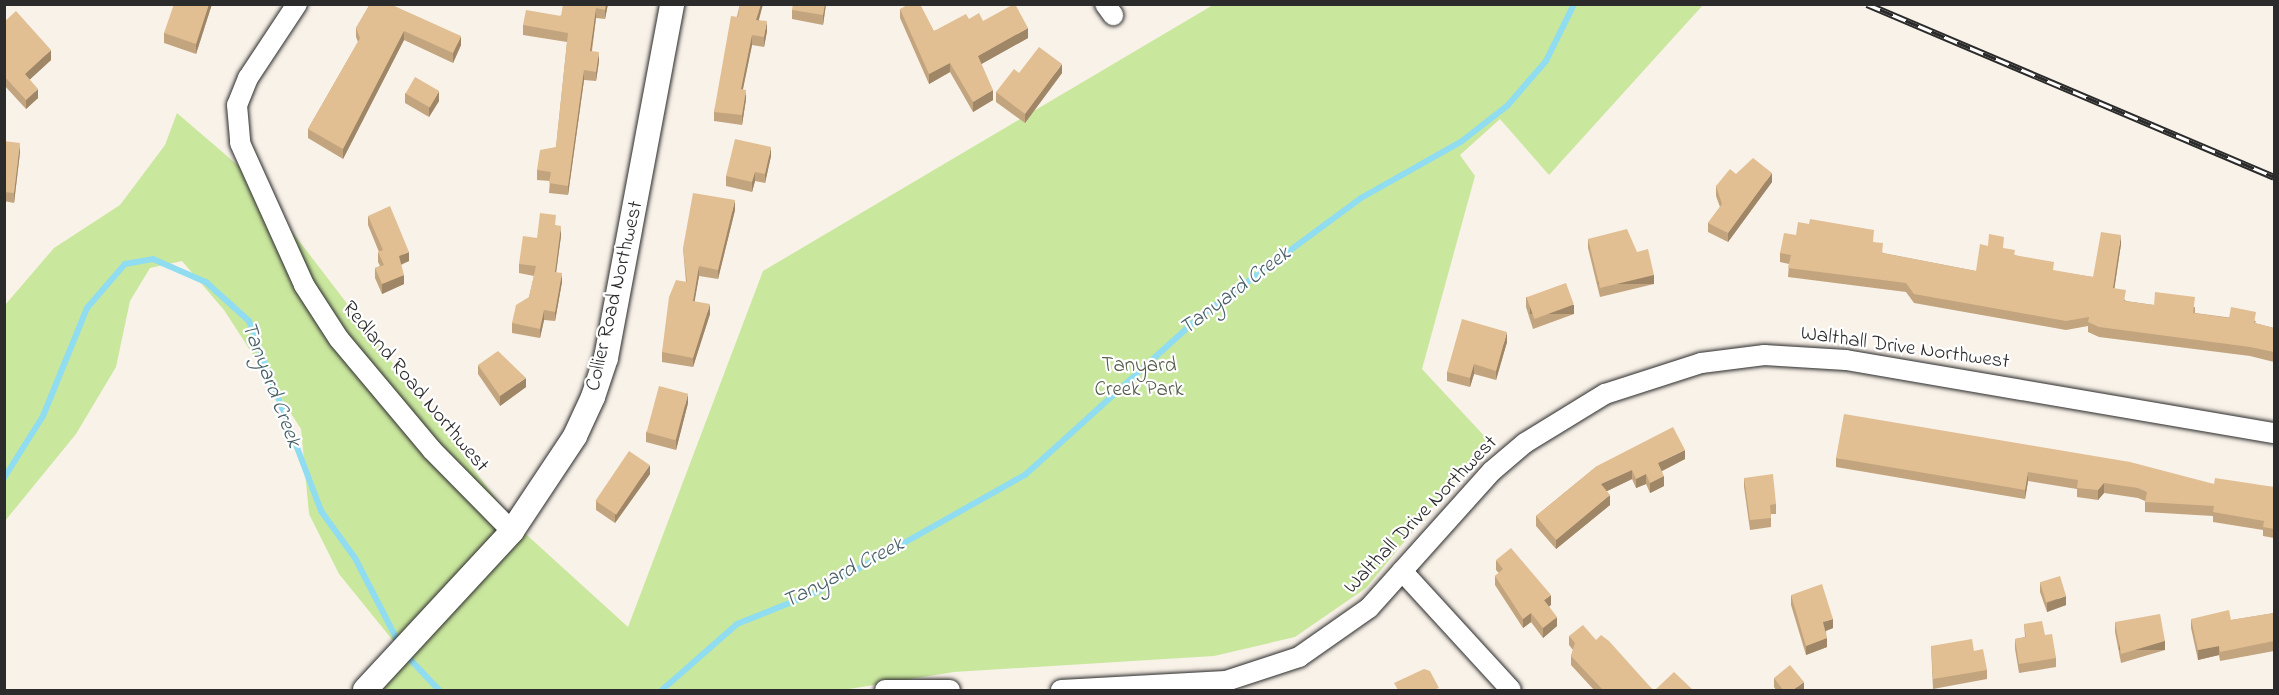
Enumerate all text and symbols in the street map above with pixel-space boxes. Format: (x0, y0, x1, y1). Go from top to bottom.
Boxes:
street label: Collier Road Northwest (581, 198, 649, 394)
water label: Tanyard Creek (1175, 242, 1297, 342)
street label: Redland Road Northwest (336, 296, 494, 478)
water label: Tanyard Creek (234, 318, 306, 452)
street label: Walthall Drive Northwest (1799, 321, 2011, 375)
park label: Tanyard Creek Park (1094, 353, 1184, 403)
street label: Walthall Drive Northwest (1339, 431, 1503, 599)
water label: Tanyard Creek (779, 532, 909, 616)

